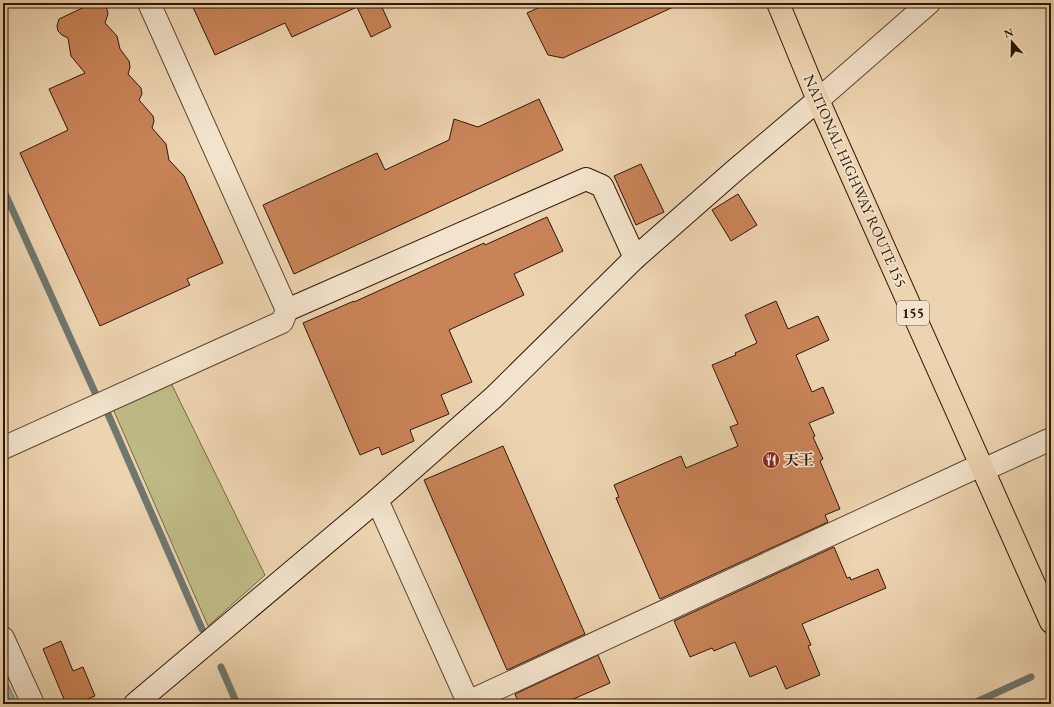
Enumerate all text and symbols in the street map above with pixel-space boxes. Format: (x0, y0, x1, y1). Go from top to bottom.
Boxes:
north arrow (992, 22, 1032, 62)
text: N (1002, 24, 1015, 41)
street label: NATIONAL HIGHWAY ROUTE 155 (800, 71, 911, 290)
road number: 155 (897, 301, 929, 325)
restaurant icon: 天王 (761, 450, 781, 470)
place label: 天王 (784, 450, 814, 469)

